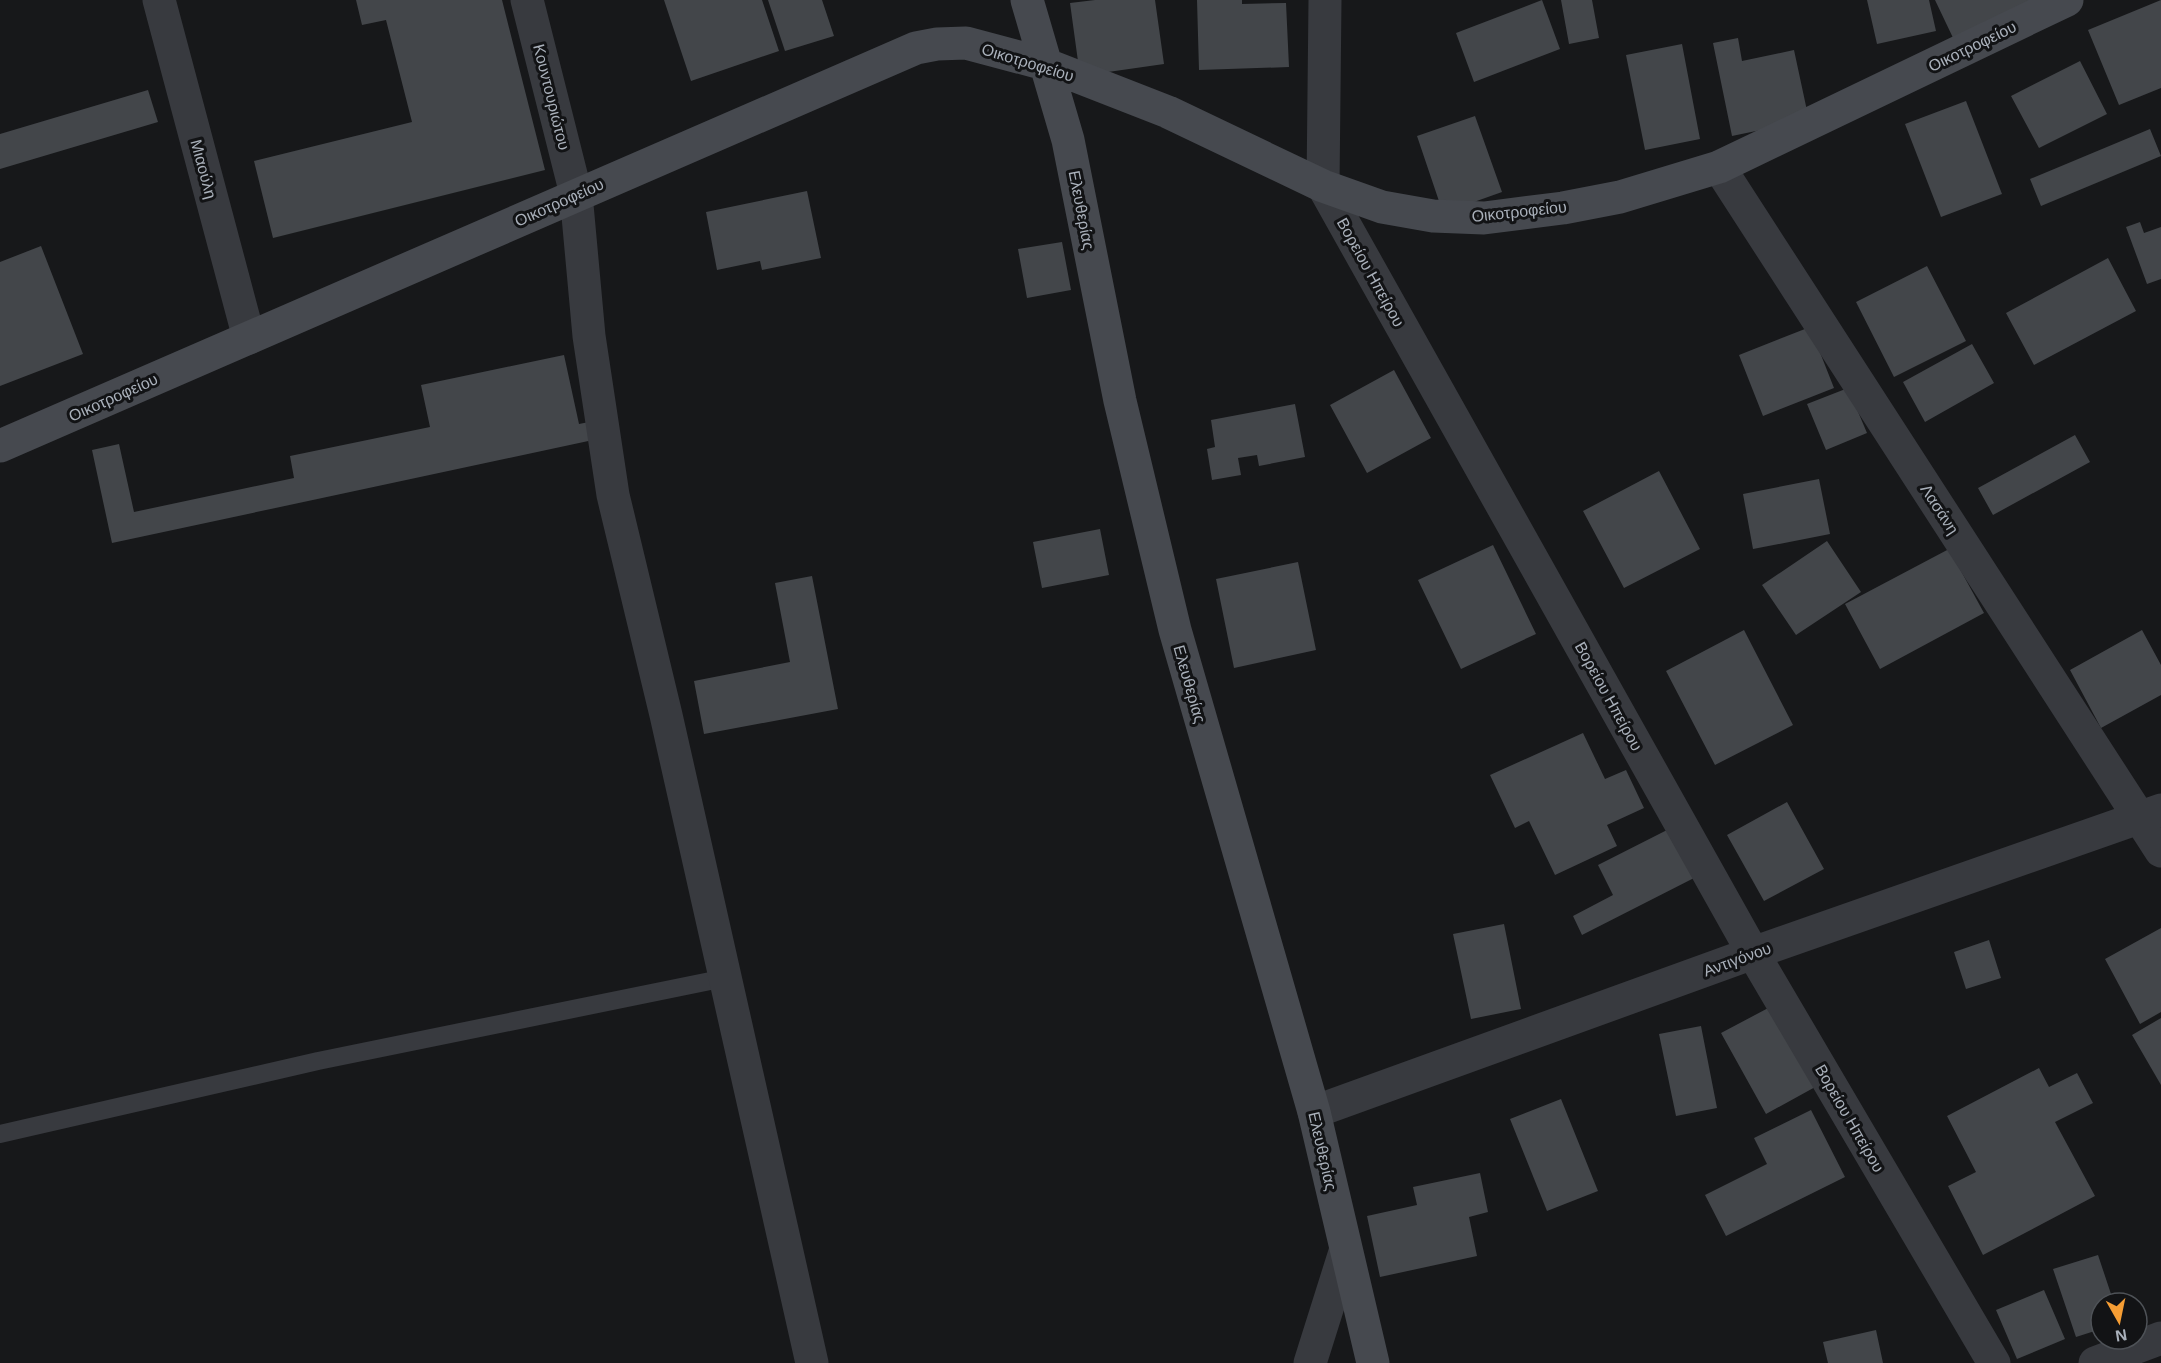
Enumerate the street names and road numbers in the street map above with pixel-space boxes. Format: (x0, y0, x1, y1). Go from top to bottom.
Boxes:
street label: Οικοτροφείου (1926, 18, 2019, 75)
street label: Οικοτροφείου (980, 40, 1076, 85)
street label: Κουντουριώτου (530, 42, 573, 152)
street label: Μιαούλη (187, 138, 220, 201)
street label: Ελευθερίας (1066, 169, 1098, 251)
street label: Οικοτροφείου (512, 175, 606, 230)
street label: Οικοτροφείου (1471, 198, 1567, 225)
street label: Βορείου Ηπείρου (1334, 215, 1407, 329)
street label: Οικοτροφείου (66, 370, 160, 425)
street label: Λασάνη (1917, 481, 1962, 537)
street label: Βορείου Ηπείρου (1572, 639, 1645, 753)
street label: Ελευθερίας (1170, 643, 1209, 725)
street label: Αντιγόνου (1701, 939, 1773, 980)
street label: Βορείου Ηπείρου (1812, 1061, 1887, 1175)
street label: Ελευθερίας (1305, 1110, 1340, 1192)

